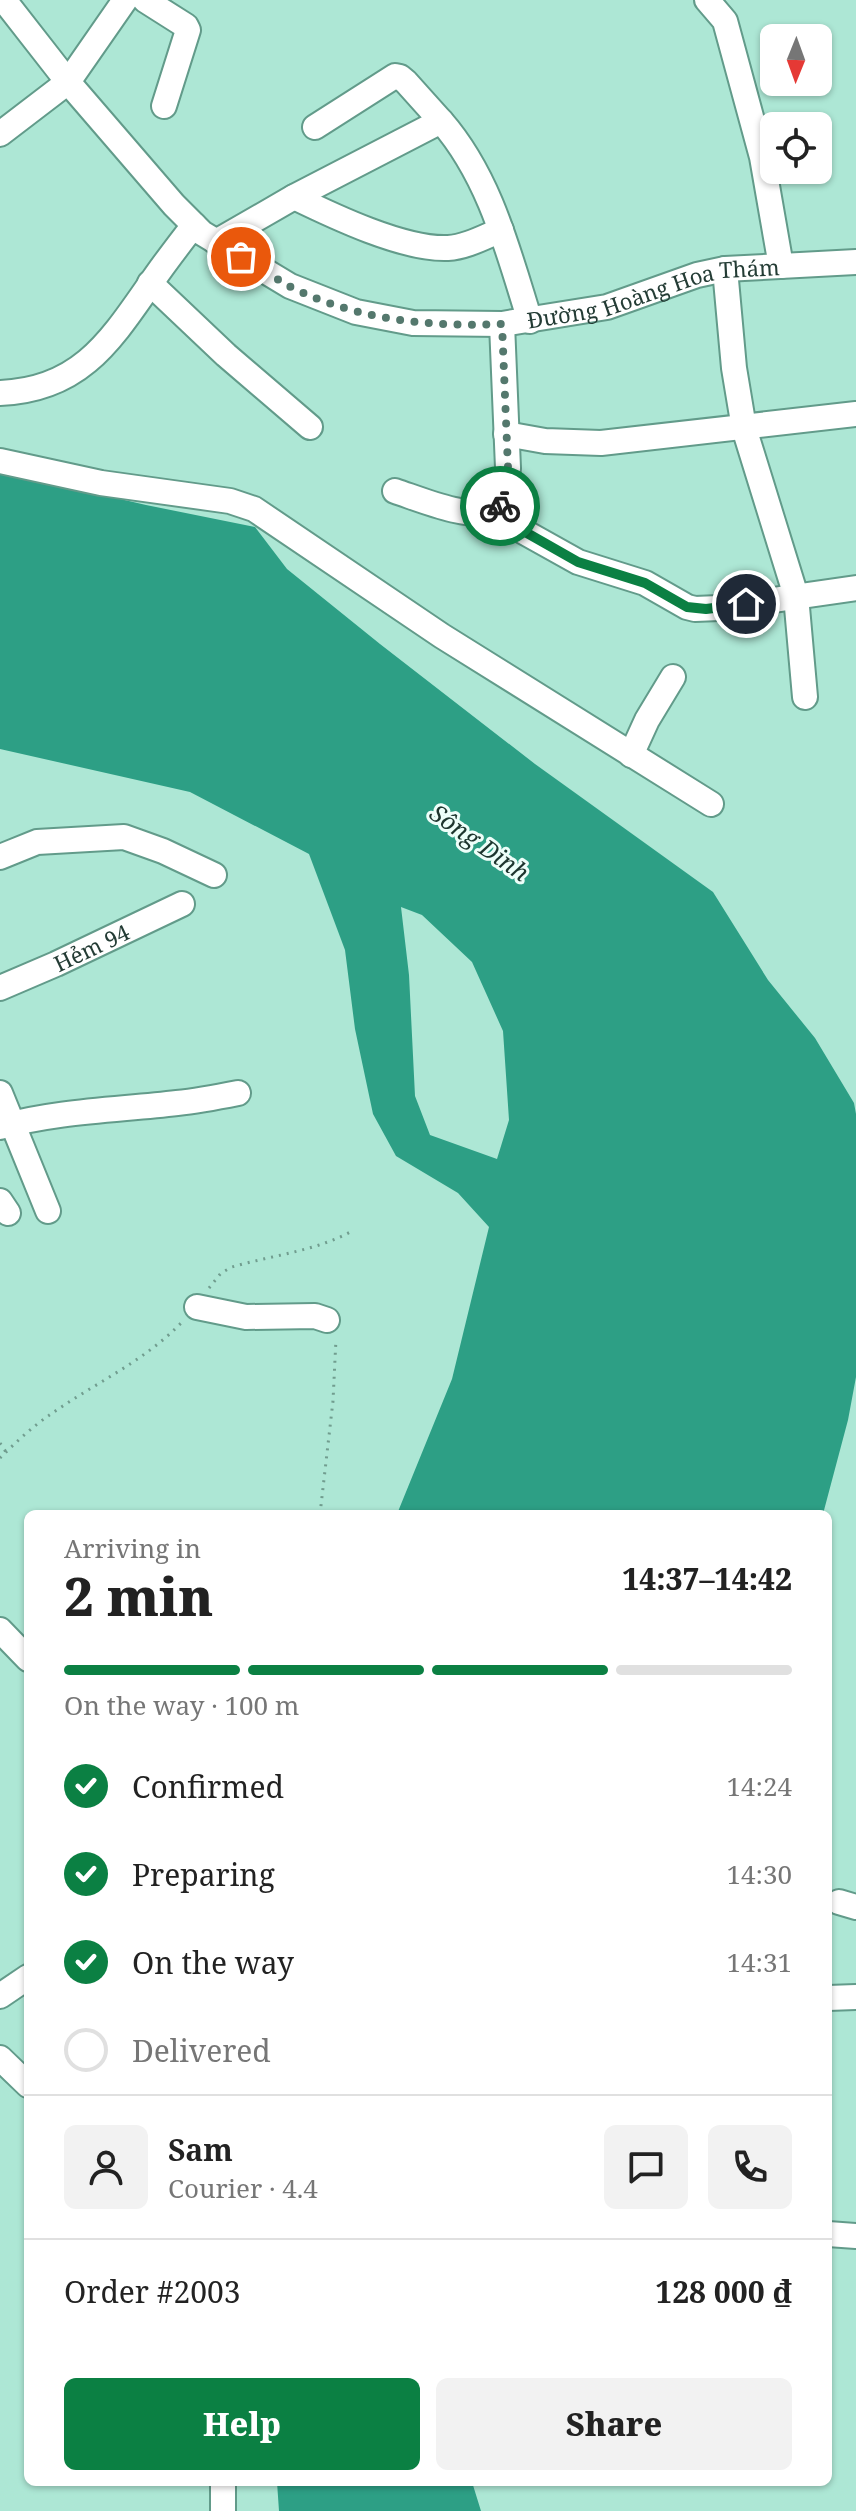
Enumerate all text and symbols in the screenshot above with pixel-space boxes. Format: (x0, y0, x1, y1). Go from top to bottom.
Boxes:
north arrow (760, 24, 832, 96)
map controls (760, 24, 832, 184)
button: locate (760, 112, 832, 184)
pin (207, 223, 275, 291)
icon: bag (219, 235, 263, 279)
street label: Đường Hoàng Hoa Thám (525, 251, 781, 335)
courier (460, 466, 540, 546)
icon: bike (478, 484, 522, 528)
pin (712, 570, 780, 638)
icon: home (724, 582, 768, 626)
water label: Sông Dinh (424, 796, 536, 888)
street label: Hẻm 94 (49, 916, 134, 978)
text: Arriving in (64, 1530, 201, 1566)
text: 14:37–14:42 (622, 1558, 792, 1599)
text: 2 min (64, 1560, 213, 1631)
text: On the way · 100 m (64, 1687, 299, 1723)
icon: check (64, 1764, 108, 1808)
text: Confirmed (132, 1766, 284, 1807)
text: 14:24 (726, 1768, 792, 1804)
icon: check (64, 1852, 108, 1896)
text: Preparing (132, 1854, 275, 1895)
text: 14:30 (726, 1856, 792, 1892)
icon: check (64, 1940, 108, 1984)
text: On the way (132, 1942, 294, 1983)
text: 14:31 (726, 1944, 792, 1980)
text: Delivered (132, 2030, 271, 2071)
button: person (64, 2125, 148, 2209)
button: chat (604, 2125, 688, 2209)
button: phone (708, 2125, 792, 2209)
text: Sam (168, 2129, 233, 2170)
text: Courier · 4.4 (168, 2170, 318, 2206)
text: Order #2003 (64, 2271, 241, 2312)
text: 128 000 ₫ (655, 2271, 792, 2312)
button: Help (64, 2378, 420, 2470)
button: Share (436, 2378, 792, 2470)

